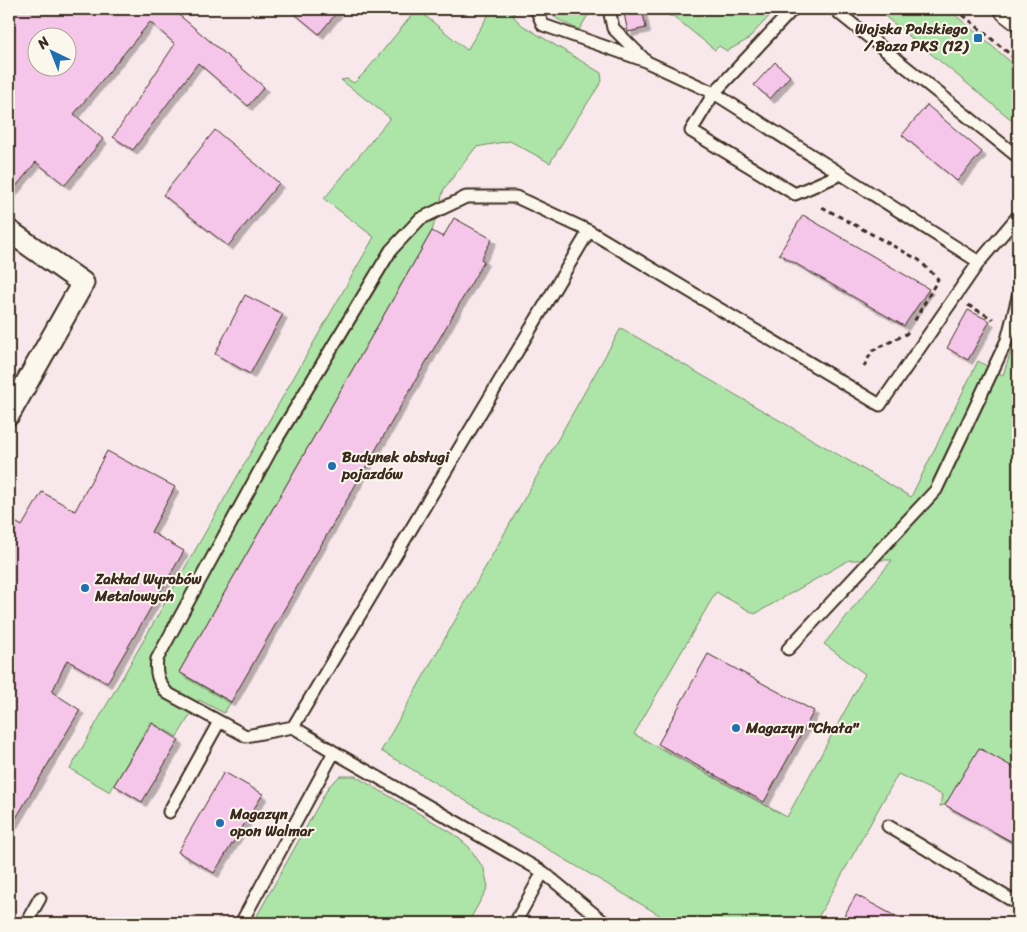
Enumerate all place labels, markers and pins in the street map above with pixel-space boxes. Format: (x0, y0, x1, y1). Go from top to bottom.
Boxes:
place label: Wojska Polskiego / Baza PKS (12) (855, 16, 970, 59)
marker: Wojska Polskiego / Baza PKS (12) (972, 32, 984, 44)
place label: Budynek obsługi pojazdów (341, 444, 450, 487)
marker: Budynek obsługi pojazdów (326, 460, 338, 472)
place label: Zakład Wyrobów Metalowych (94, 566, 202, 609)
marker: Zakład Wyrobów Metalowych (79, 582, 91, 594)
place label: Magazyn "Chata" (745, 715, 860, 741)
marker: Magazyn "Chata" (730, 722, 742, 734)
place label: Magazyn opon Walmar (229, 801, 316, 844)
marker: Magazyn opon Walmar (214, 817, 226, 829)

